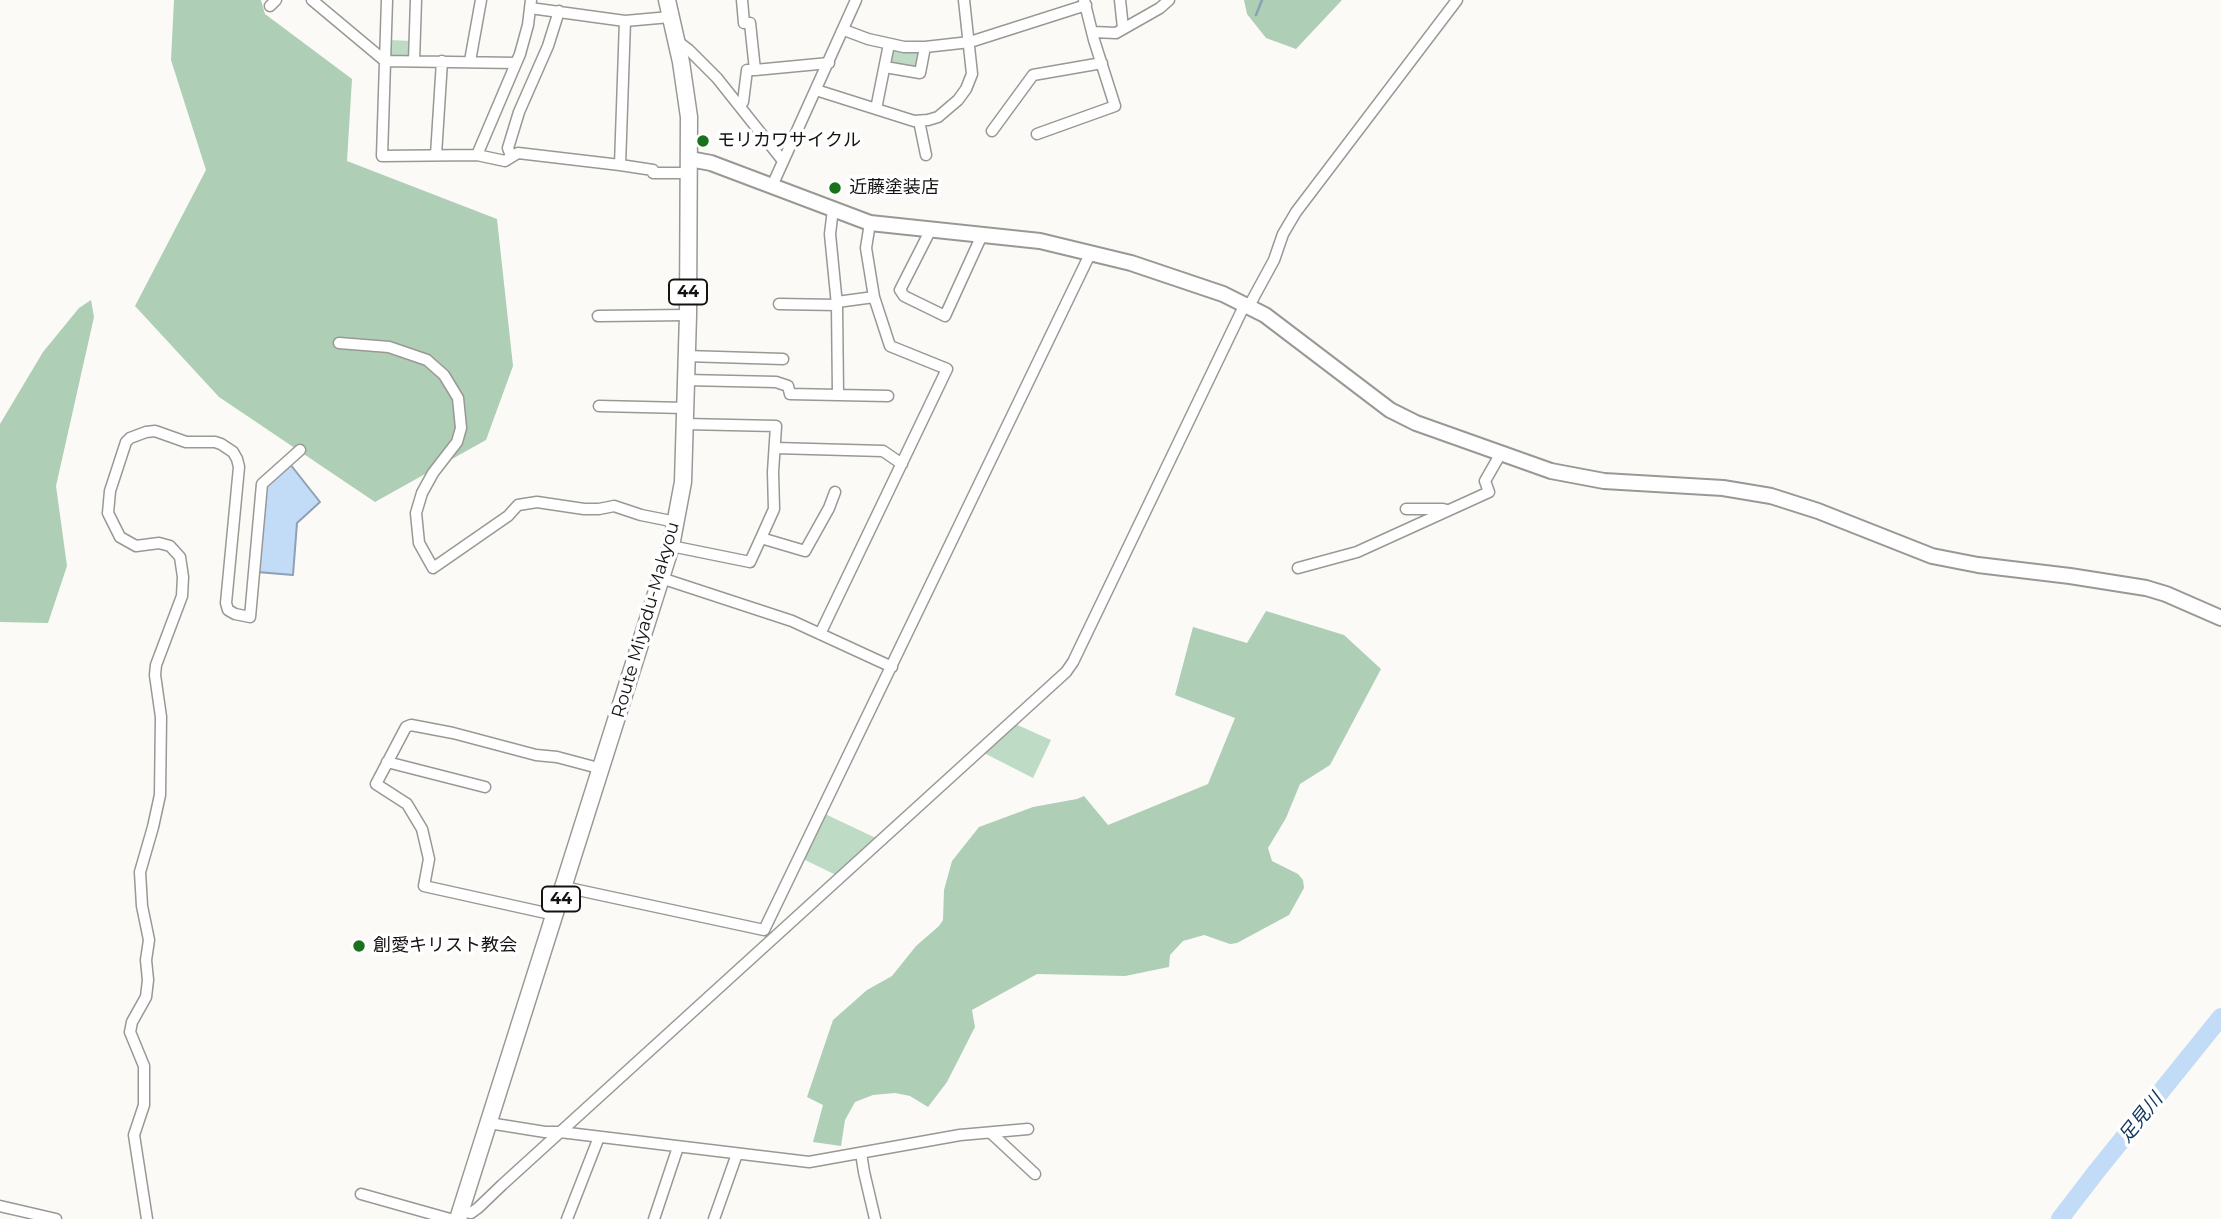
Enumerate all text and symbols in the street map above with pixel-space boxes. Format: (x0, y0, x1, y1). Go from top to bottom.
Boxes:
place label: モリカワサイクル (717, 130, 861, 152)
marker: モリカワサイクル (695, 133, 711, 149)
place label: 近藤塗装店 (849, 177, 939, 199)
marker: 近藤塗装店 (827, 180, 843, 196)
road number: 44 (669, 280, 707, 304)
street label: Route Miyadu-Makyou (608, 519, 684, 721)
road number: 44 (542, 886, 580, 911)
place label: 創愛キリスト教会 (373, 935, 517, 957)
marker: 創愛キリスト教会 (351, 938, 367, 954)
water label: 足見川 (2114, 1089, 2168, 1147)

